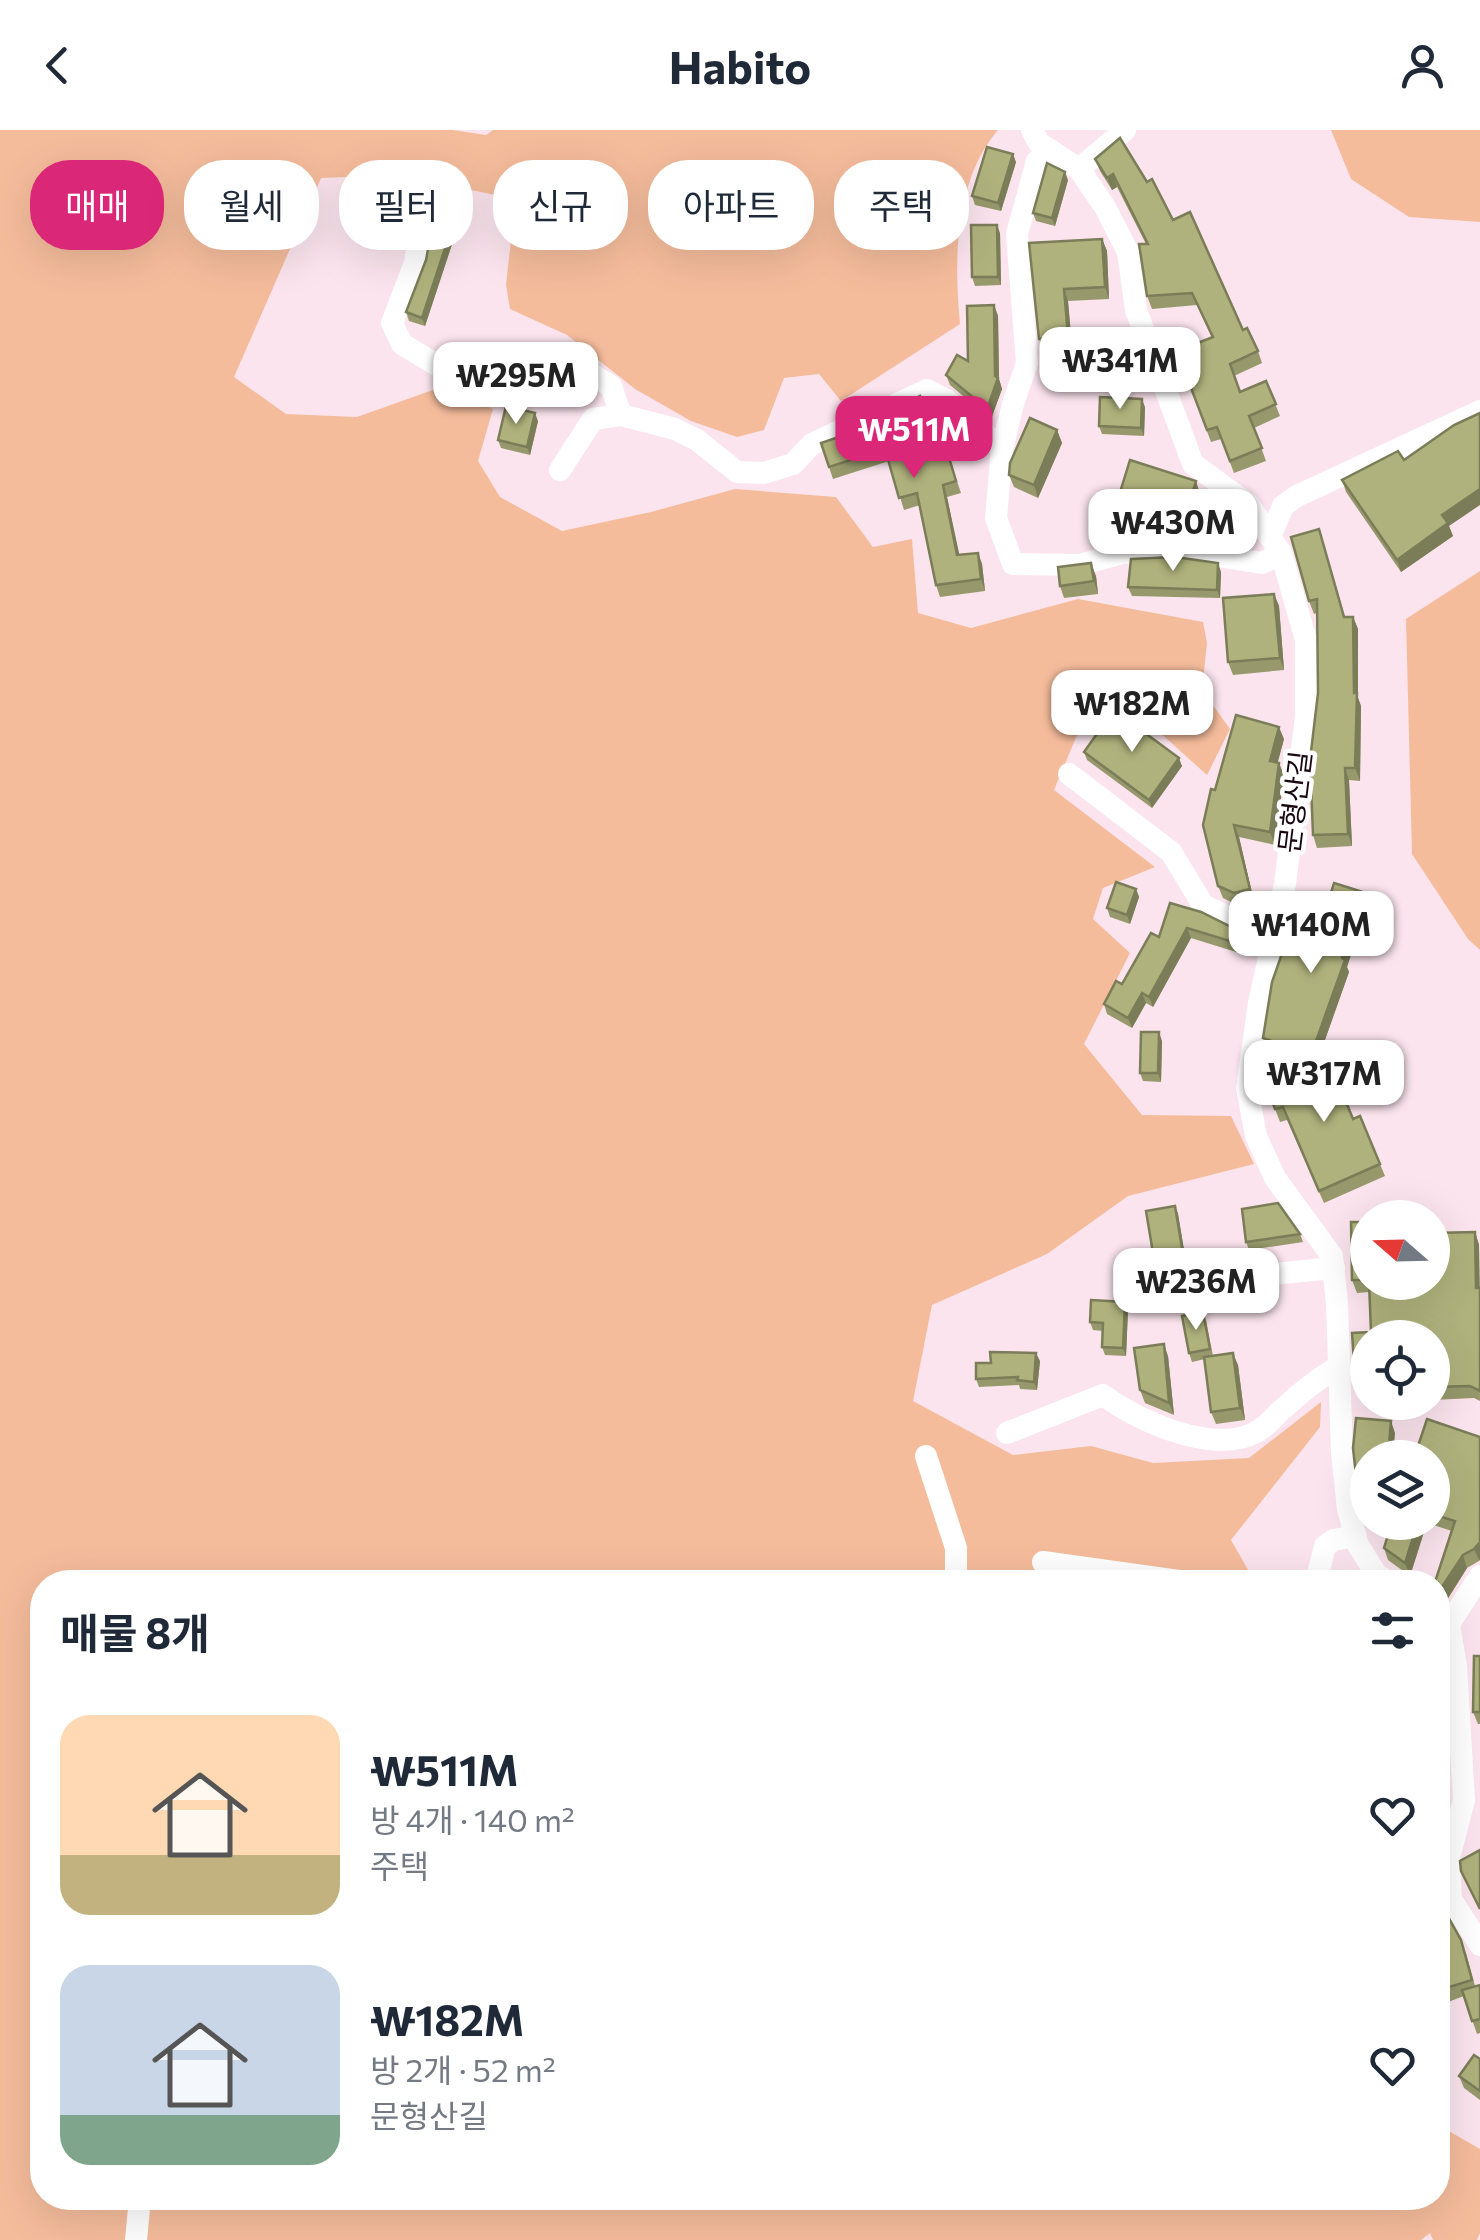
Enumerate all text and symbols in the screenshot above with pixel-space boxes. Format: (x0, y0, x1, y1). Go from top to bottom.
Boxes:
icon: back (30, 38, 85, 93)
text: Habito (669, 38, 811, 93)
icon: person (1395, 38, 1450, 93)
chip: 매매 (30, 160, 164, 250)
chip: 월세 (184, 160, 319, 250)
chip: 필터 (339, 160, 473, 250)
chip: 신규 (493, 160, 628, 250)
chip: 아파트 (648, 160, 814, 250)
chip: 주택 (834, 160, 969, 250)
pin: ₩341M (1050, 327, 1190, 412)
text: ₩341M (1061, 339, 1179, 379)
pin: ₩295M (446, 342, 586, 427)
text: ₩295M (455, 354, 577, 394)
pin: ₩511M (844, 396, 984, 481)
text: ₩511M (857, 408, 971, 448)
pin: ₩430M (1103, 489, 1243, 574)
text: ₩430M (1110, 501, 1236, 541)
pin: ₩182M (1062, 670, 1202, 755)
text: ₩182M (1073, 682, 1191, 722)
street label: 문형산길 (1271, 749, 1317, 855)
pin: ₩140M (1241, 891, 1381, 976)
text: ₩140M (1251, 903, 1371, 943)
pin: ₩317M (1254, 1040, 1394, 1125)
text: ₩317M (1266, 1052, 1382, 1092)
north arrow (1350, 1200, 1450, 1300)
map controls (1350, 1200, 1450, 1540)
pin: ₩236M (1126, 1248, 1266, 1333)
text: ₩236M (1135, 1260, 1257, 1300)
button: locate (1350, 1320, 1450, 1420)
button: layers (1350, 1440, 1450, 1540)
icon: filters (1365, 1603, 1420, 1658)
text: 매물 8개 (60, 1606, 210, 1658)
text: ₩511M (370, 1743, 518, 1795)
icon: home (140, 1755, 260, 1875)
icon: heart (1365, 1788, 1420, 1843)
text: 방 4개 · 140 m² (370, 1799, 575, 1839)
text: 주택 (370, 1845, 429, 1885)
text: ₩182M (370, 1993, 524, 2045)
icon: home (140, 2005, 260, 2125)
icon: heart (1365, 2038, 1420, 2093)
text: 방 2개 · 52 m² (370, 2049, 556, 2089)
text: 문형산길 (370, 2095, 488, 2135)

